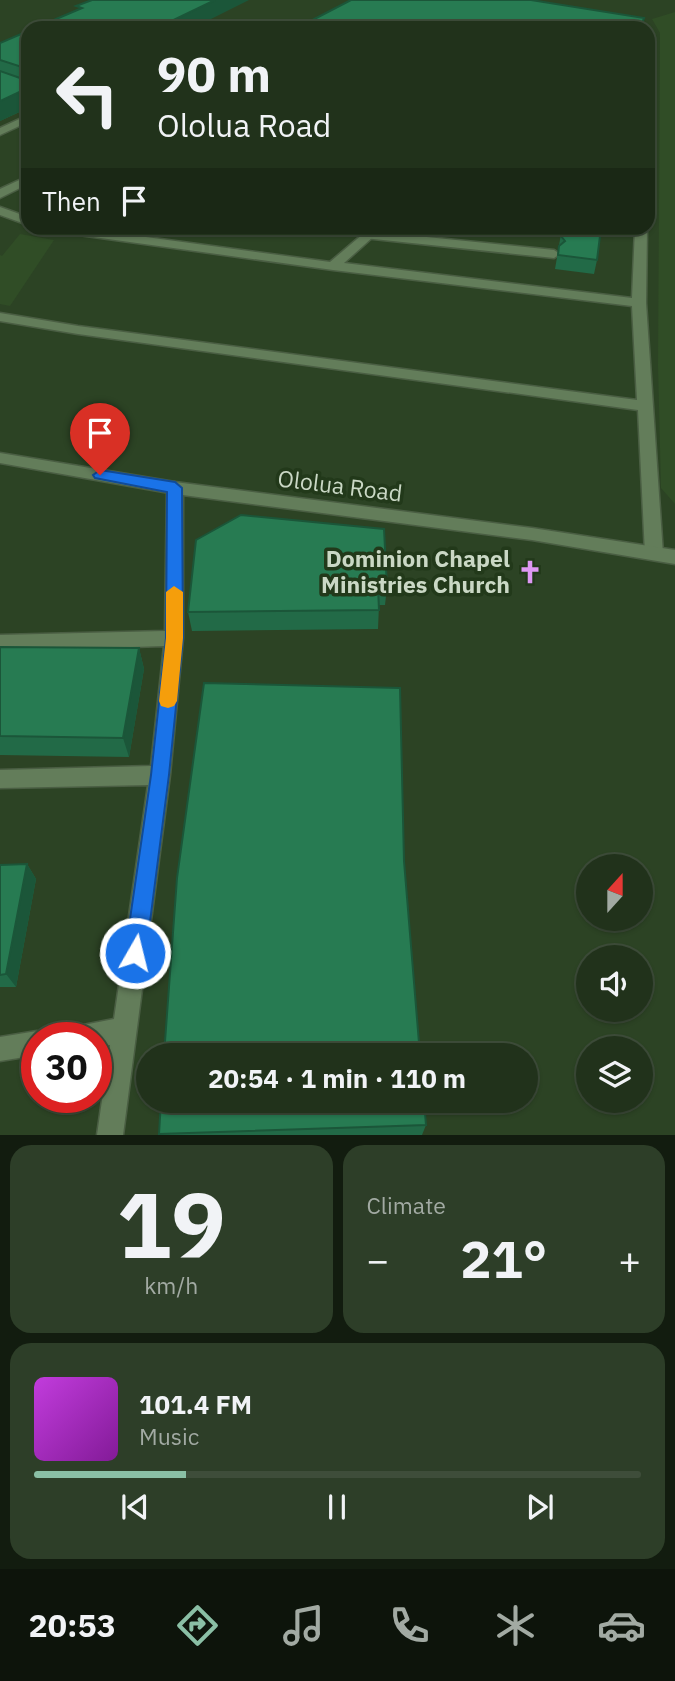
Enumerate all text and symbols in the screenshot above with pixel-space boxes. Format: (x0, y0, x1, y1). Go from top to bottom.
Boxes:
text: 90 m (157, 42, 271, 105)
icon: left (42, 49, 133, 140)
text: Ololua Road (157, 104, 331, 146)
icon: arrive (115, 182, 153, 220)
text: Then (42, 184, 101, 218)
pin (70, 403, 130, 475)
icon: arrive (81, 414, 119, 452)
street label: Ololua Road (276, 462, 404, 508)
place label: Dominion Chapel Ministries Church (321, 543, 510, 599)
church icon: Dominion Chapel Ministries Church (516, 558, 544, 586)
north arrow (576, 854, 653, 931)
map controls (576, 854, 653, 1113)
position arrow (98, 916, 172, 990)
button: sound (576, 945, 653, 1022)
speed limit sign: 30 (21, 1022, 112, 1113)
button: layers (576, 1036, 653, 1113)
text: 20:54 · 1 min · 110 m (208, 1061, 466, 1095)
text: 19 (117, 1165, 226, 1283)
text: Climate (367, 1190, 446, 1220)
text: 21° (460, 1225, 547, 1292)
text: − (367, 1235, 389, 1284)
text: + (618, 1235, 641, 1284)
text: km/h (144, 1270, 198, 1300)
text: 101.4 FM (139, 1387, 252, 1421)
text: Music (139, 1421, 199, 1451)
icon: previous (116, 1488, 154, 1526)
icon: pause (318, 1488, 356, 1526)
icon: next (521, 1488, 559, 1526)
icon: directions (173, 1601, 222, 1650)
icon: music (279, 1601, 328, 1650)
icon: phone (385, 1601, 434, 1650)
icon: climate (491, 1601, 540, 1650)
icon: car (597, 1601, 646, 1650)
text: 20:53 (29, 1604, 116, 1646)

